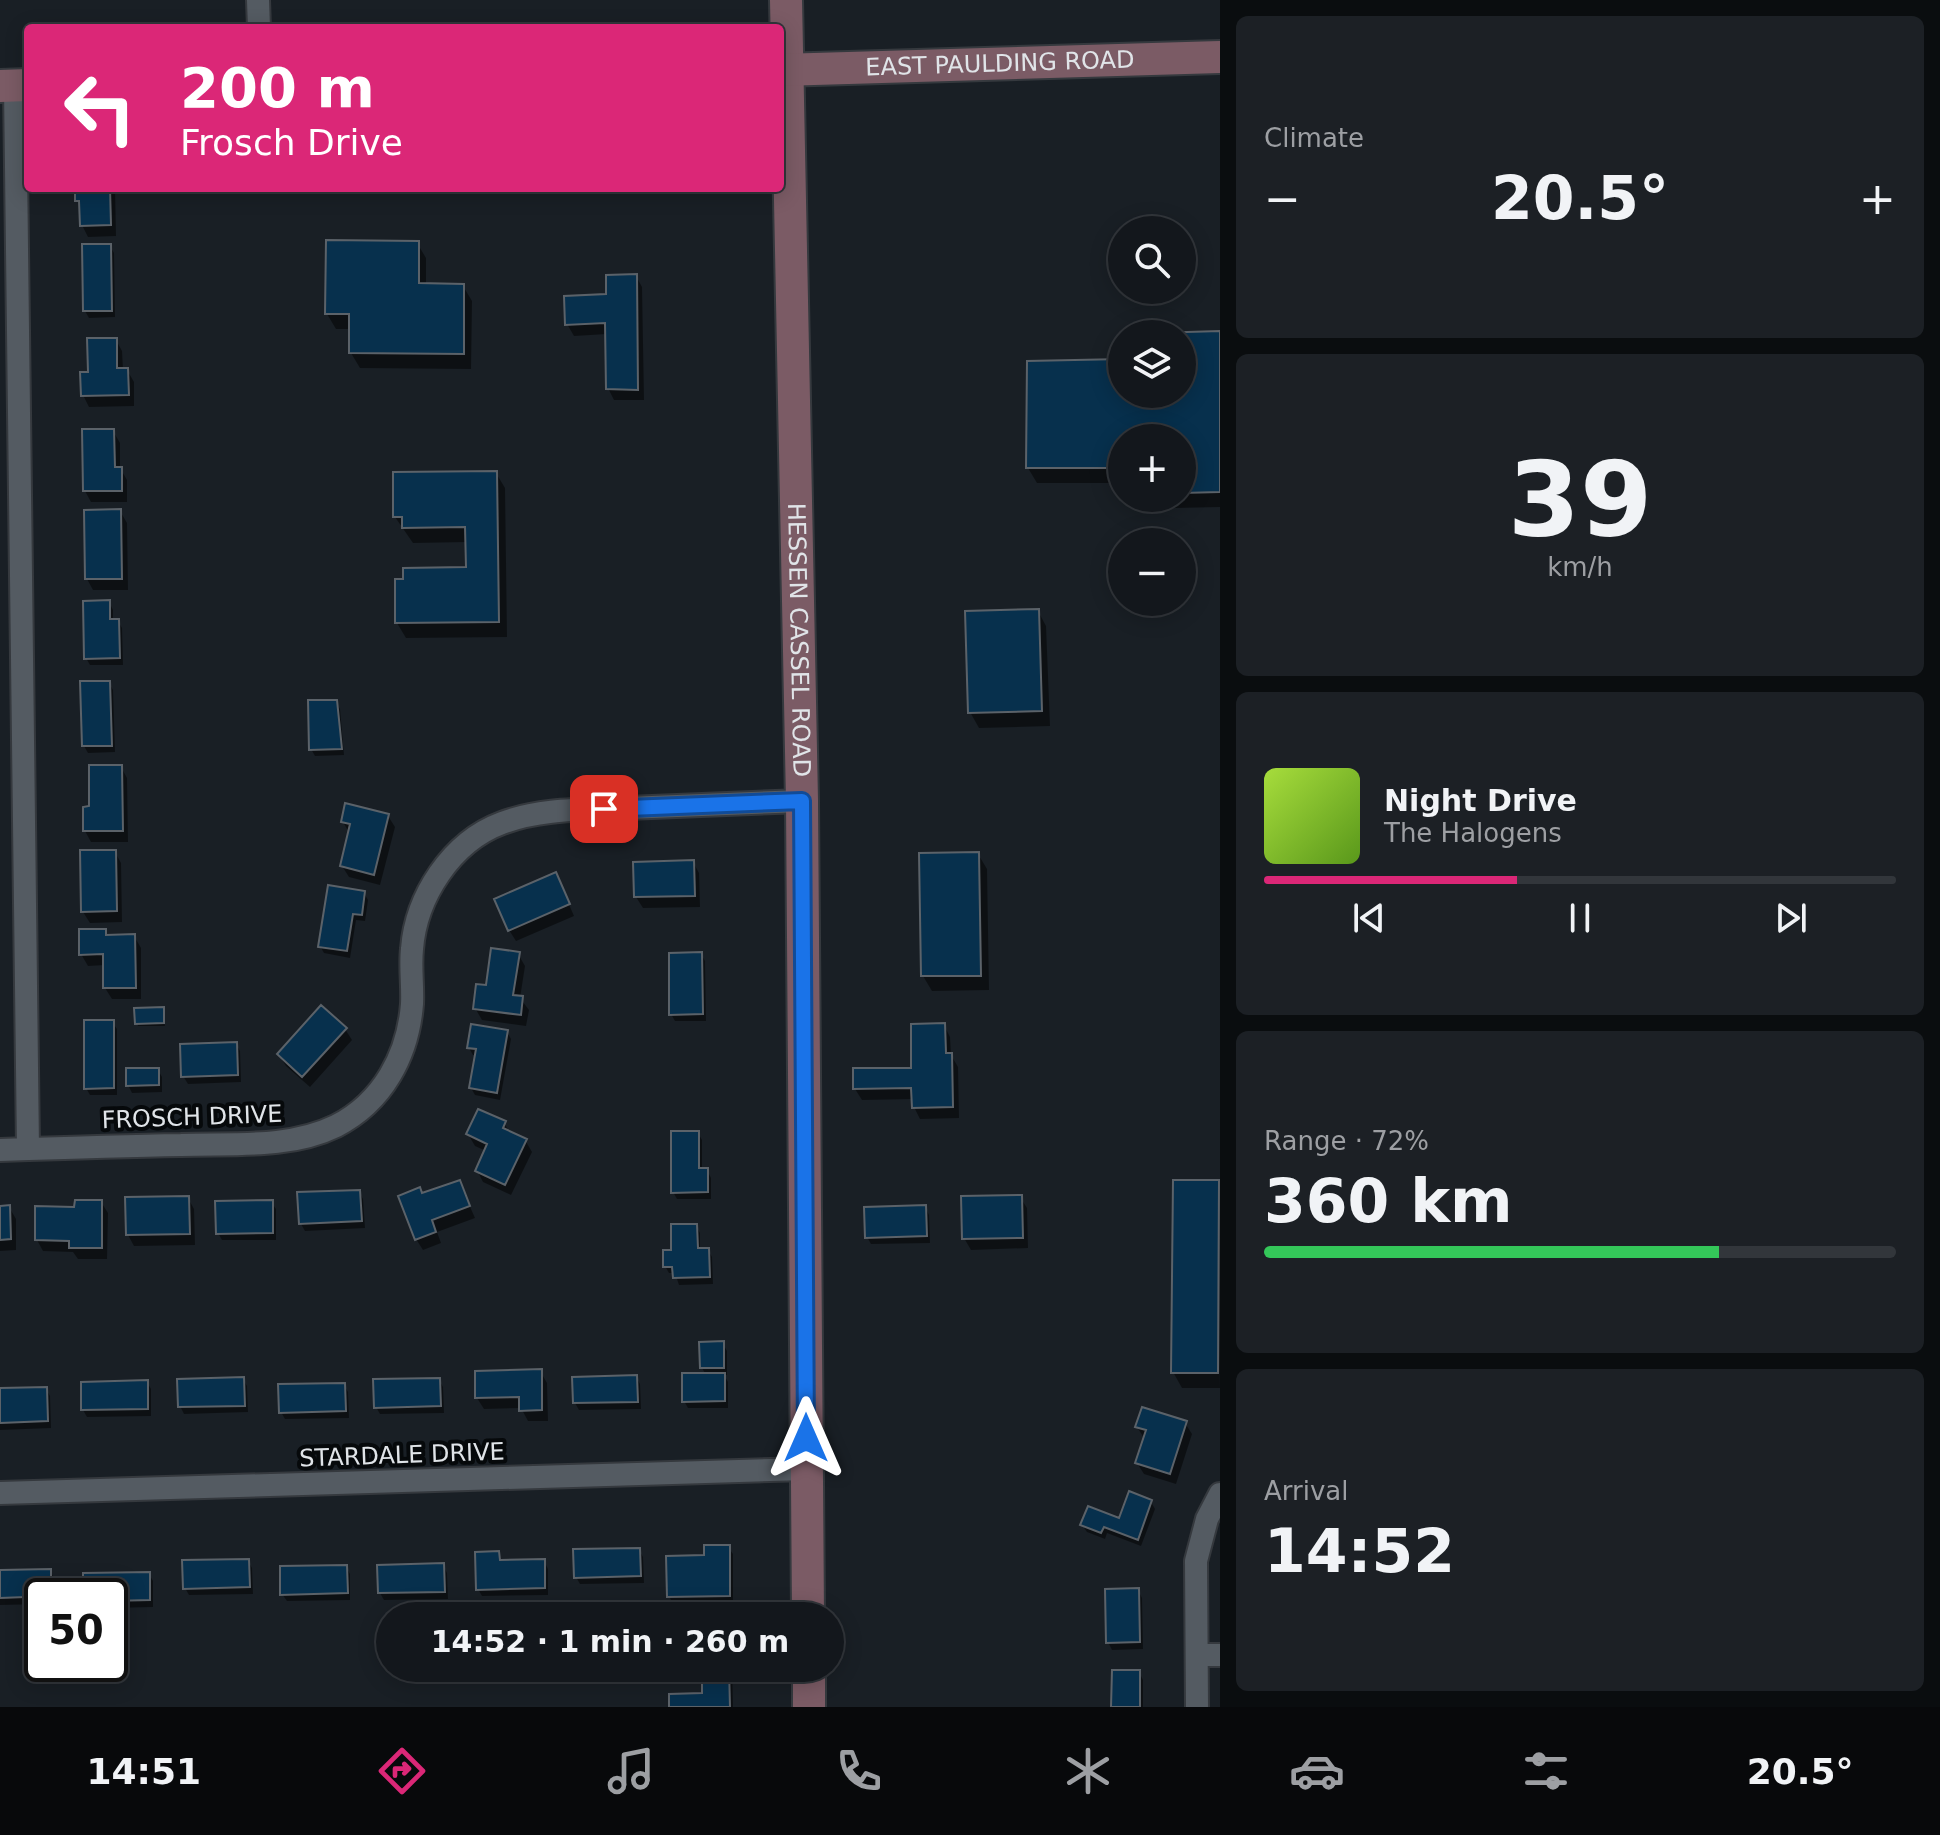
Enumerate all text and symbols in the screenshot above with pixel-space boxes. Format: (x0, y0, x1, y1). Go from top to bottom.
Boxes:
street label: EAST PAULDING ROAD (865, 46, 1135, 81)
text: 200 m (180, 55, 375, 120)
icon: left (48, 56, 152, 160)
text: Frosch Drive (180, 122, 403, 163)
text: Climate (1264, 123, 1364, 153)
text: 20.5° (1491, 163, 1669, 233)
text: − (1264, 173, 1301, 224)
text: + (1859, 173, 1896, 224)
map controls (1108, 216, 1196, 616)
button: search (1108, 216, 1196, 304)
button: layers (1108, 320, 1196, 408)
button: + (1108, 424, 1196, 512)
text: 39 (1508, 439, 1652, 561)
street label: HESSEN CASSEL ROAD (782, 502, 816, 777)
button: − (1108, 528, 1196, 616)
text: km/h (1547, 552, 1613, 582)
pin (570, 775, 638, 843)
text: Night Drive (1384, 783, 1577, 818)
icon: arrive (582, 787, 626, 831)
text: The Halogens (1384, 818, 1562, 848)
icon: previous (1347, 896, 1391, 940)
icon: pause (1558, 896, 1602, 940)
icon: next (1769, 896, 1813, 940)
street label: FROSCH DRIVE (101, 1100, 283, 1134)
text: Range · 72% (1264, 1126, 1429, 1156)
text: 360 km (1264, 1166, 1513, 1236)
position arrow (764, 1396, 848, 1480)
street label: STARDALE DRIVE (299, 1437, 505, 1473)
text: Arrival (1264, 1476, 1348, 1506)
text: 14:52 (1264, 1516, 1455, 1586)
speed limit sign: 50 (24, 1578, 128, 1682)
text: 14:52 · 1 min · 260 m (431, 1624, 789, 1659)
icon: directions (374, 1743, 430, 1799)
icon: music (603, 1743, 659, 1799)
icon: phone (831, 1743, 887, 1799)
icon: climate (1060, 1743, 1116, 1799)
icon: car (1289, 1743, 1345, 1799)
icon: filters (1518, 1743, 1574, 1799)
text: 14:51 (86, 1751, 201, 1792)
text: 20.5° (1747, 1751, 1854, 1792)

